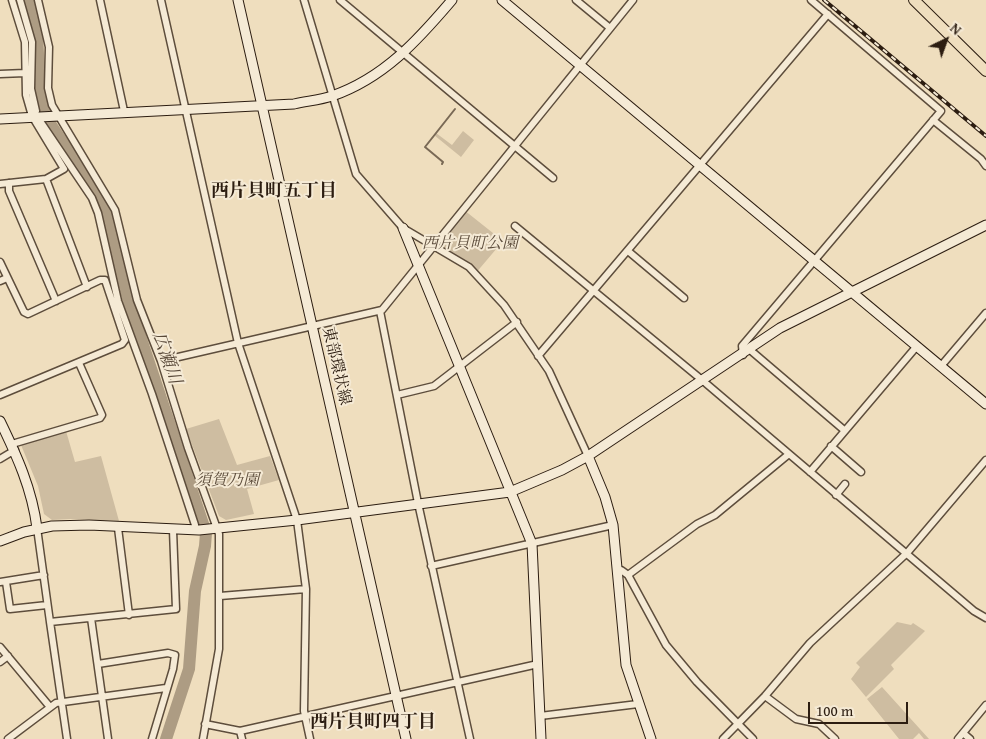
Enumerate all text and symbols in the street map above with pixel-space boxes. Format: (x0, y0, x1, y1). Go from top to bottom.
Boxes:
north arrow (921, 15, 971, 65)
text: N (946, 18, 966, 39)
district label: 西片貝町五丁目 (211, 180, 337, 202)
park label: 西片貝町公園 (422, 234, 518, 254)
street label: 東部環状線 (318, 325, 354, 407)
water label: 広瀬川 (147, 329, 185, 387)
park label: 須賀乃園 (195, 471, 259, 491)
scale bar (811, 692, 911, 724)
text: 100 m (816, 700, 853, 721)
district label: 西片貝町四丁目 (310, 711, 436, 733)

